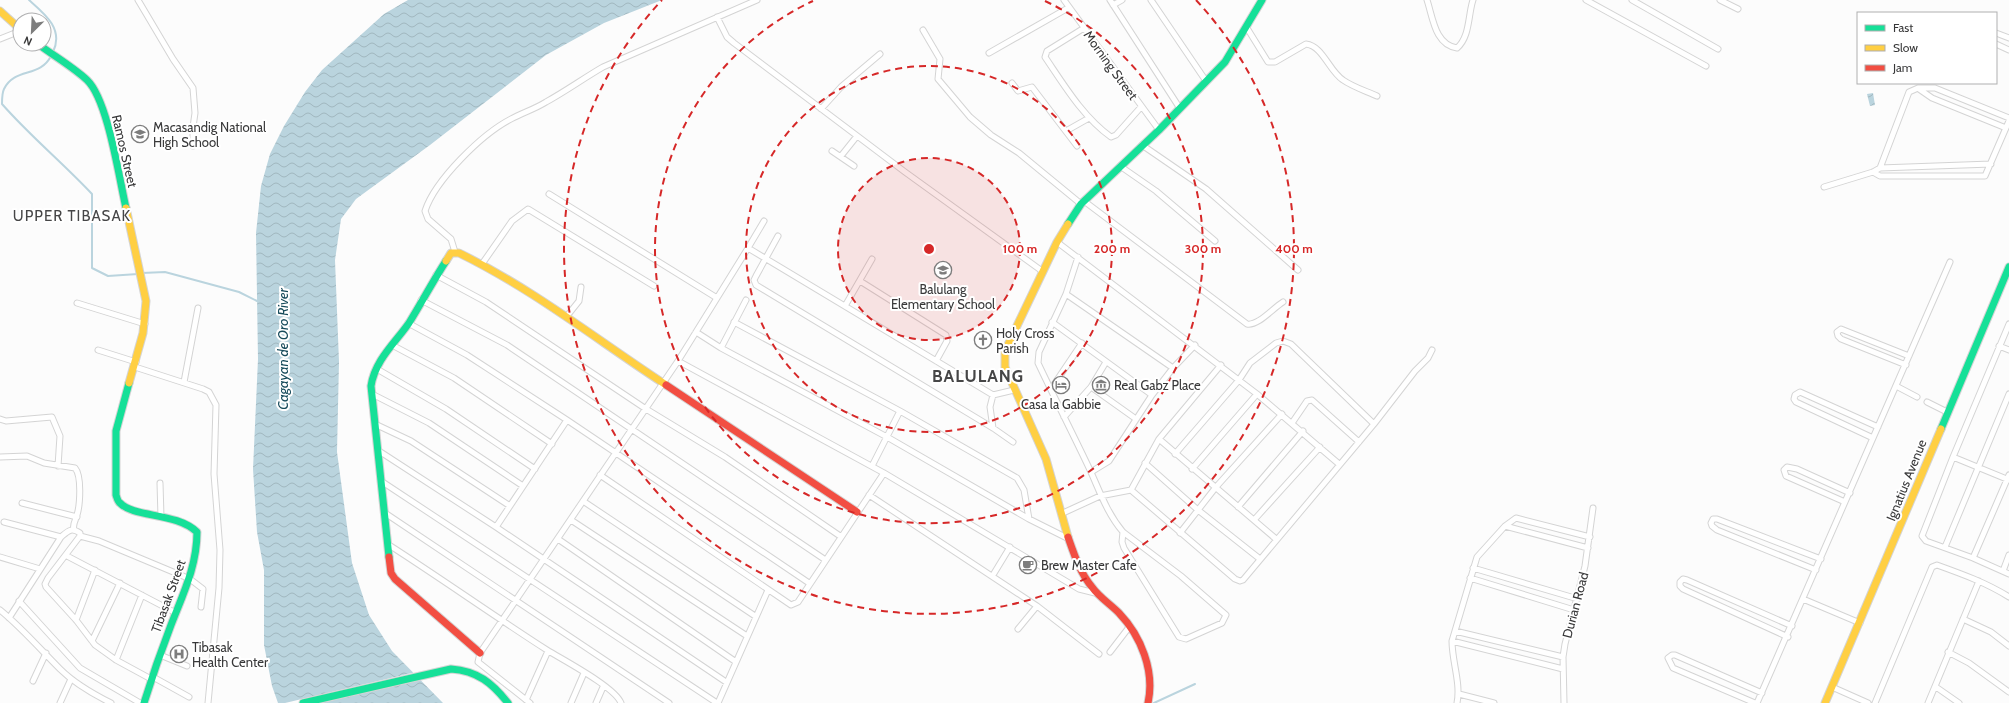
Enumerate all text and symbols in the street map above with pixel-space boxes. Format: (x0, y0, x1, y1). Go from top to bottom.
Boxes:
north arrow (12, 12, 52, 52)
legend (1857, 12, 1997, 84)
text: Fast (1893, 20, 1913, 35)
street label: Morning Street (1080, 27, 1142, 103)
text: N (22, 33, 34, 49)
text: Slow (1893, 40, 1918, 55)
text: Jam (1892, 60, 1912, 75)
street label: Ramos Street (109, 113, 141, 190)
place label: Macasandig National High School (153, 119, 266, 150)
school or university icon: Macasandig National High School (130, 124, 150, 144)
district label: UPPER TIBASAK (13, 207, 131, 225)
text: 100 m (1003, 241, 1037, 256)
text: 200 m (1094, 241, 1130, 256)
text: 300 m (1185, 241, 1221, 256)
text: 400 m (1275, 241, 1313, 256)
centre of rings (922, 242, 936, 256)
school or university icon: Balulang Elementary School (933, 260, 953, 280)
place label: Balulang Elementary School (891, 281, 995, 312)
water label: Cagayan de Oro River (274, 288, 292, 410)
place label: Holy Cross Parish (996, 325, 1055, 356)
church icon: Holy Cross Parish (973, 330, 993, 350)
district label: BALULANG (932, 366, 1024, 386)
hotel icon: Casa la Gabbie (1051, 375, 1071, 395)
museum icon: Real Gabz Place (1091, 375, 1111, 395)
place label: Real Gabz Place (1114, 377, 1201, 393)
place label: Casa la Gabbie (1021, 396, 1101, 412)
street label: Ignatius Avenue (1882, 437, 1930, 523)
cafe icon: Brew Master Cafe (1018, 555, 1038, 575)
street label: Tibasak Street (147, 557, 189, 635)
place label: Brew Master Cafe (1041, 557, 1137, 573)
street label: Durian Road (1559, 570, 1591, 640)
place label: Tibasak Health Center (192, 639, 269, 670)
hospital icon: Tibasak Health Center (169, 644, 189, 664)

